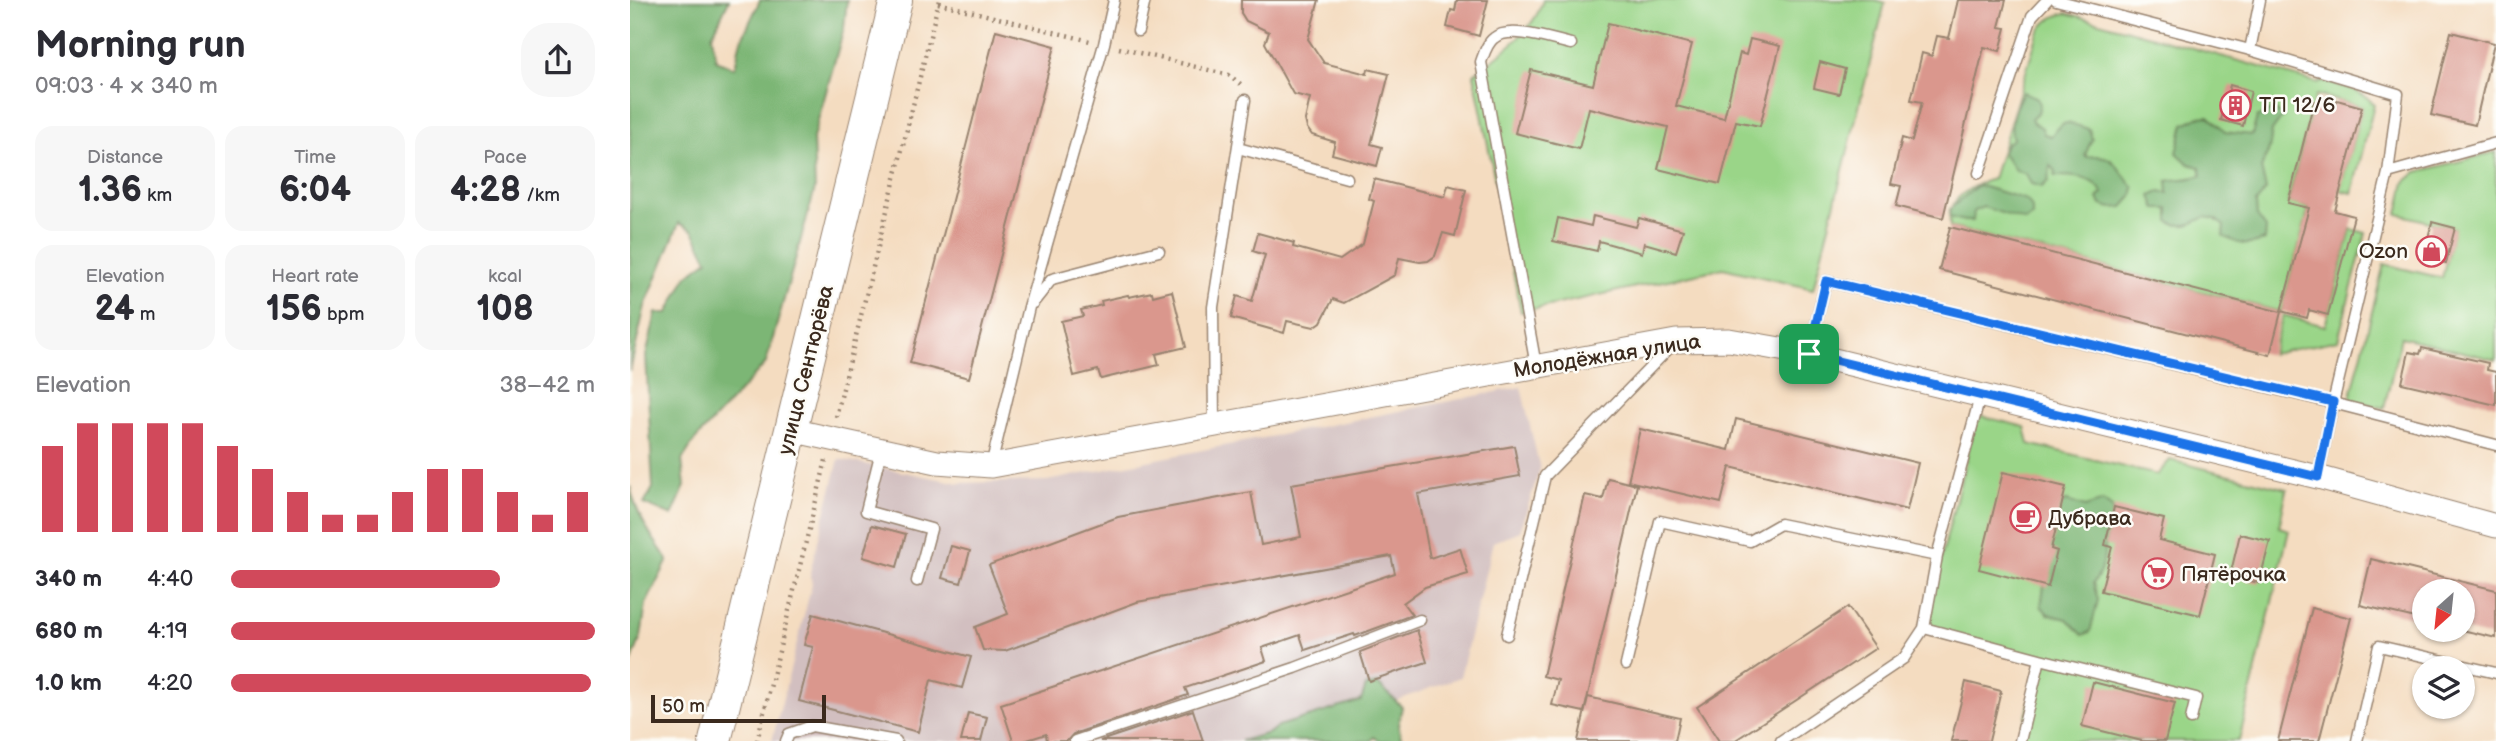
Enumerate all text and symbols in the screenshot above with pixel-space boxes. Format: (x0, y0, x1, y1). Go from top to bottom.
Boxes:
text: Morning run (35, 23, 246, 68)
button: share (521, 23, 595, 97)
text: 09:03 · 4 × 340 m (35, 72, 218, 100)
building icon: ТП 12/6 (2219, 88, 2253, 122)
place label: ТП 12/6 (2259, 93, 2336, 118)
text: Distance (87, 146, 163, 169)
text: Time (294, 146, 336, 169)
text: Pace (483, 146, 527, 169)
text: 1.36 (78, 169, 142, 212)
text: 6:04 (279, 169, 351, 212)
text: 4:28 (450, 169, 521, 212)
text: km (142, 184, 172, 207)
text: /km (521, 184, 560, 207)
shop icon: Ozon (2414, 234, 2448, 268)
place label: Ozon (2359, 239, 2408, 264)
text: Elevation (85, 265, 165, 288)
text: Heart rate (271, 265, 359, 288)
text: kcal (488, 265, 522, 288)
street label: улица Сентюрёва (773, 282, 839, 457)
text: 24 (94, 288, 135, 331)
text: 156 (266, 288, 322, 331)
text: 108 (476, 288, 534, 331)
text: m (135, 303, 156, 326)
text: bpm (322, 303, 364, 326)
pin (1779, 324, 1839, 384)
street label: Молодёжная улица (1512, 329, 1703, 383)
icon: arrive (1790, 335, 1828, 373)
text: Elevation (35, 371, 131, 399)
text: 38–42 m (499, 371, 595, 399)
cafe icon: Дубрава (2008, 501, 2042, 535)
place label: Дубрава (2048, 506, 2132, 531)
supermarket icon: Пятёрочка (2141, 557, 2175, 591)
place label: Пятёрочка (2181, 562, 2287, 587)
text: 340 m (35, 565, 102, 593)
text: 4:40 (147, 565, 193, 593)
north arrow (2412, 579, 2474, 642)
map controls (2412, 579, 2475, 719)
text: 680 m (35, 617, 103, 645)
text: 4:19 (147, 617, 188, 645)
button: layers (2412, 656, 2475, 719)
text: 1.0 km (35, 669, 102, 697)
text: 4:20 (147, 669, 193, 697)
scale bar (651, 692, 826, 724)
text: 50 m (662, 695, 705, 718)

